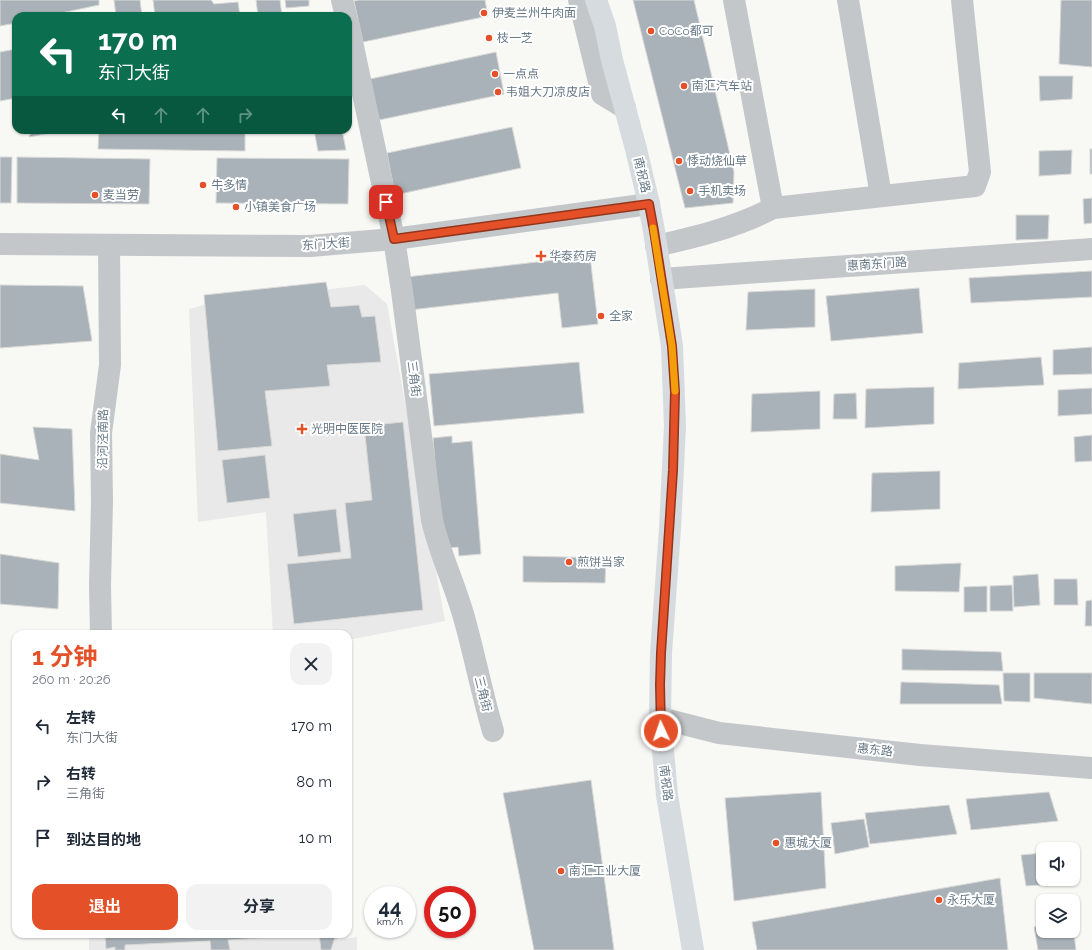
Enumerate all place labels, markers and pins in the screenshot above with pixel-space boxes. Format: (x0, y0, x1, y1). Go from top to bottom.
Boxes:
place label: 伊麦兰州牛肉面 (492, 6, 576, 20)
marker: 伊麦兰州牛肉面 (479, 8, 489, 18)
place label: CoCo都可 (659, 24, 714, 38)
marker: CoCo都可 (646, 26, 656, 36)
place label: 枝一芝 (497, 31, 533, 45)
marker: 枝一芝 (484, 33, 494, 43)
place label: 一点点 (503, 67, 539, 81)
marker: 一点点 (490, 69, 500, 79)
place label: 南汇汽车站 (692, 79, 752, 93)
marker: 南汇汽车站 (679, 81, 689, 91)
place label: 韦姐大刀凉皮店 (506, 85, 590, 99)
marker: 韦姐大刀凉皮店 (493, 87, 503, 97)
place label: 悸动烧仙草 (687, 154, 747, 168)
marker: 悸动烧仙草 (674, 156, 684, 166)
place label: 牛多情 (211, 178, 247, 192)
marker: 牛多情 (198, 180, 208, 190)
place label: 手机卖场 (698, 184, 746, 198)
pin (369, 185, 403, 219)
marker: 手机卖场 (685, 186, 695, 196)
place label: 麦当劳 (103, 188, 139, 202)
marker: 麦当劳 (90, 190, 100, 200)
place label: 小镇美食广场 (244, 200, 316, 214)
marker: 小镇美食广场 (231, 202, 241, 212)
place label: 华泰药房 (549, 249, 597, 263)
marker: 华泰药房 (536, 251, 546, 261)
place label: 全家 (609, 309, 633, 323)
marker: 全家 (596, 311, 606, 321)
place label: 光明中医医院 (311, 422, 383, 436)
marker: 光明中医医院 (296, 423, 308, 435)
place label: 煎饼当家 (577, 555, 625, 569)
marker: 煎饼当家 (564, 557, 574, 567)
place label: 惠城大厦 (784, 836, 832, 850)
marker: 惠城大厦 (771, 838, 781, 848)
place label: 南汇工业大厦 (569, 864, 641, 878)
marker: 南汇工业大厦 (556, 866, 566, 876)
place label: 永乐大厦 (947, 893, 995, 907)
marker: 永乐大厦 (934, 895, 944, 905)

